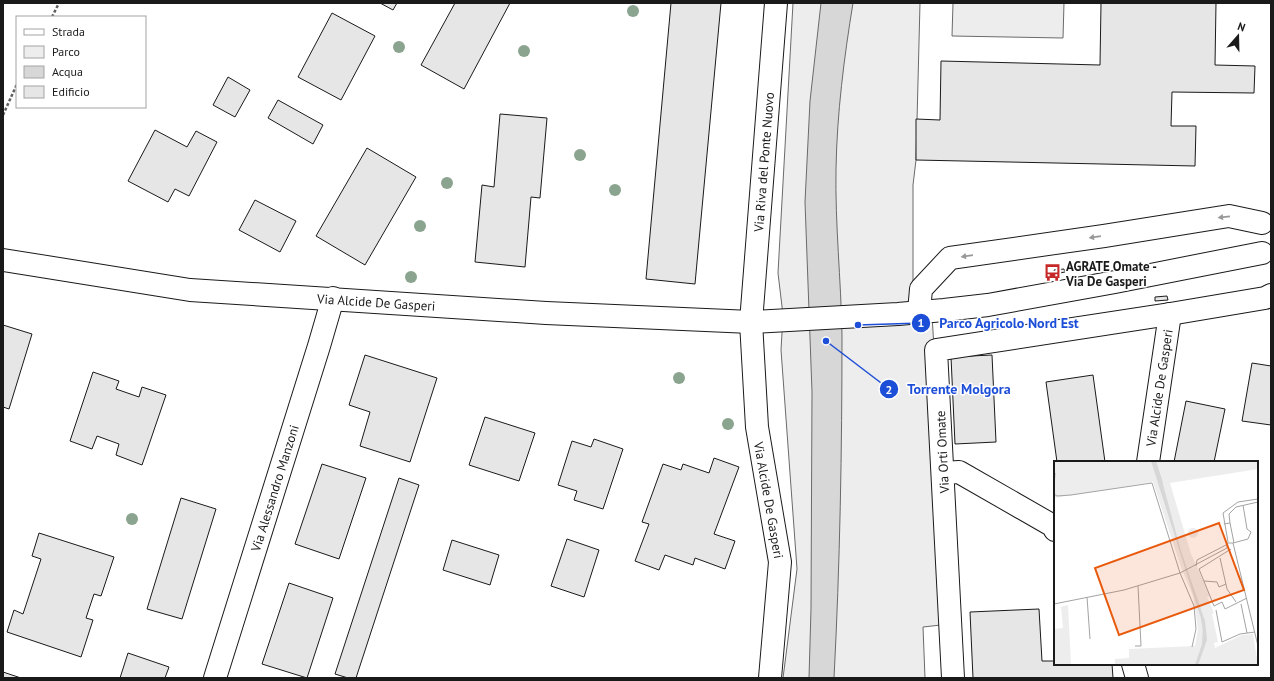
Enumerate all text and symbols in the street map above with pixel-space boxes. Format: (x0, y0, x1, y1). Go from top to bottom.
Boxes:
legend (16, 16, 146, 108)
north arrow (1218, 16, 1258, 56)
text: N (1236, 19, 1247, 34)
text: Strada (52, 24, 85, 39)
text: Parco (52, 44, 80, 59)
text: Acqua (52, 64, 83, 79)
text: Edificio (52, 84, 90, 99)
street label: Via Riva del Ponte Nuovo (750, 92, 778, 234)
one-way arrow (1218, 214, 1230, 221)
one-way arrow (1089, 234, 1102, 240)
one-way arrow (961, 253, 973, 259)
place label: AGRATE Omate - Via De Gasperi (1065, 258, 1157, 290)
bus stop icon: AGRATE Omate - Via De Gasperi (1043, 263, 1063, 283)
street label: Via Alcide De Gasperi (316, 290, 436, 315)
callout: Parco Agricolo Nord Est (911, 310, 1087, 336)
text: Parco Agricolo Nord Est (939, 314, 1079, 332)
text: 1 (918, 315, 924, 330)
street label: Via Alcide De Gasperi (1142, 328, 1177, 449)
callout: Torrente Molgora (879, 376, 1019, 402)
text: Torrente Molgora (907, 380, 1011, 398)
text: 2 (886, 382, 892, 397)
street label: Via Orti Omate (932, 410, 953, 495)
street label: Via Alessandro Manzoni (247, 423, 303, 555)
street label: Via Alcide De Gasperi (750, 439, 787, 560)
inset map (1054, 461, 1258, 665)

